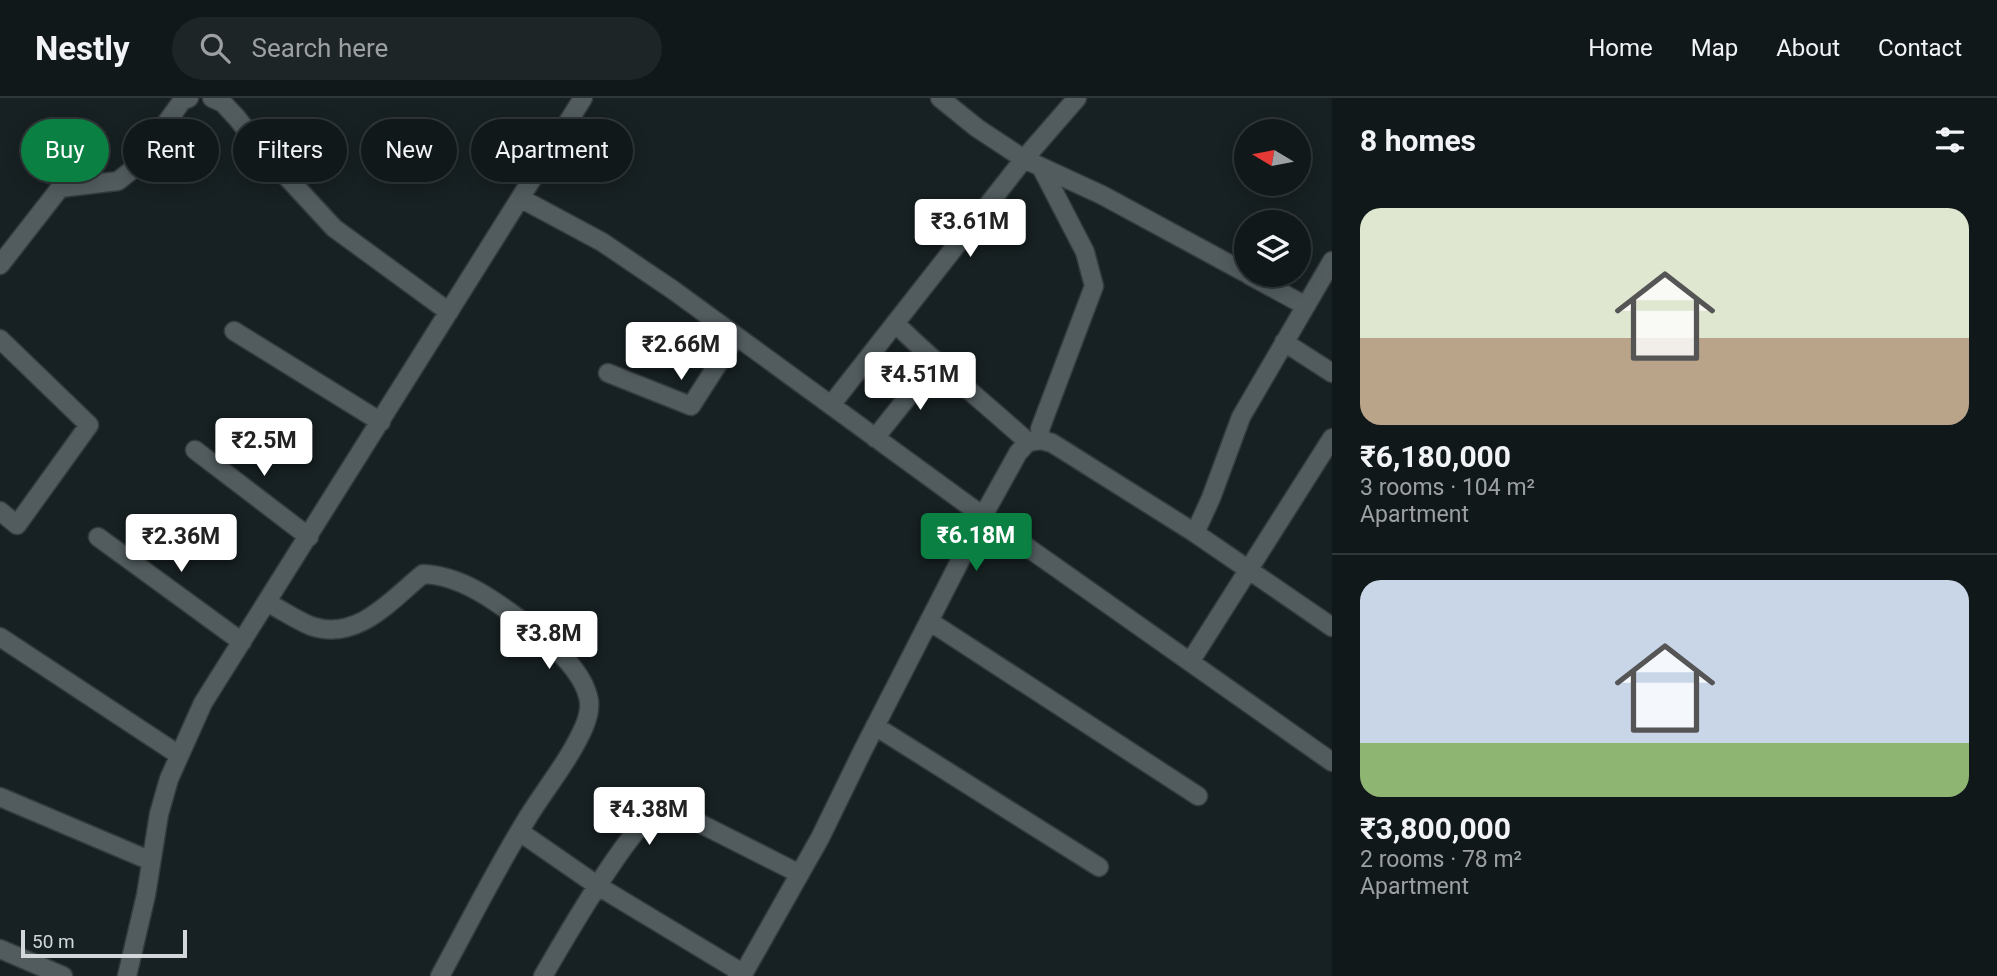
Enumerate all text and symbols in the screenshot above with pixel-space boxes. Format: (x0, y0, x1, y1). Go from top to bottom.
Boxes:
search box (172, 17, 662, 80)
text: Nestly (35, 29, 130, 68)
icon: search (196, 29, 234, 67)
text: Search here (252, 33, 388, 63)
text: Home (1588, 34, 1653, 62)
text: Map (1691, 34, 1738, 62)
text: About (1776, 34, 1840, 62)
text: Contact (1878, 34, 1962, 62)
chip: Buy (21, 119, 109, 182)
chip: Rent (123, 119, 219, 182)
chip: Filters (233, 119, 347, 182)
chip: New (361, 119, 457, 182)
chip: Apartment (471, 119, 633, 182)
north arrow (1234, 119, 1311, 196)
map controls (1234, 119, 1311, 287)
icon: filters (1931, 121, 1969, 159)
text: 8 homes (1360, 123, 1476, 158)
pin: ₹3.61M (913, 200, 1027, 259)
text: ₹3.61M (931, 208, 1009, 235)
button: layers (1234, 210, 1311, 287)
icon: home (1602, 253, 1728, 379)
pin: ₹2.66M (624, 322, 738, 382)
text: ₹2.66M (642, 331, 720, 358)
pin: ₹4.51M (863, 352, 977, 412)
text: ₹4.51M (881, 361, 959, 388)
pin: ₹2.5M (215, 418, 313, 478)
text: ₹2.5M (231, 427, 297, 454)
text: ₹6,180,000 (1360, 439, 1511, 474)
text: 3 rooms · 104 m² (1360, 474, 1535, 501)
text: Apartment (1360, 501, 1469, 528)
pin: ₹2.36M (124, 514, 238, 574)
pin: ₹6.18M (919, 514, 1033, 573)
text: ₹6.18M (937, 522, 1015, 549)
text: ₹2.36M (142, 523, 220, 550)
pin: ₹3.8M (500, 612, 598, 671)
text: ₹3.8M (516, 620, 582, 647)
icon: home (1602, 625, 1728, 751)
pin: ₹4.38M (592, 788, 706, 847)
text: ₹4.38M (610, 796, 688, 823)
text: ₹3,800,000 (1360, 811, 1511, 846)
text: 2 rooms · 78 m² (1360, 846, 1522, 873)
text: Apartment (1360, 873, 1469, 900)
scale bar (21, 927, 187, 959)
text: 50 m (32, 930, 75, 953)

